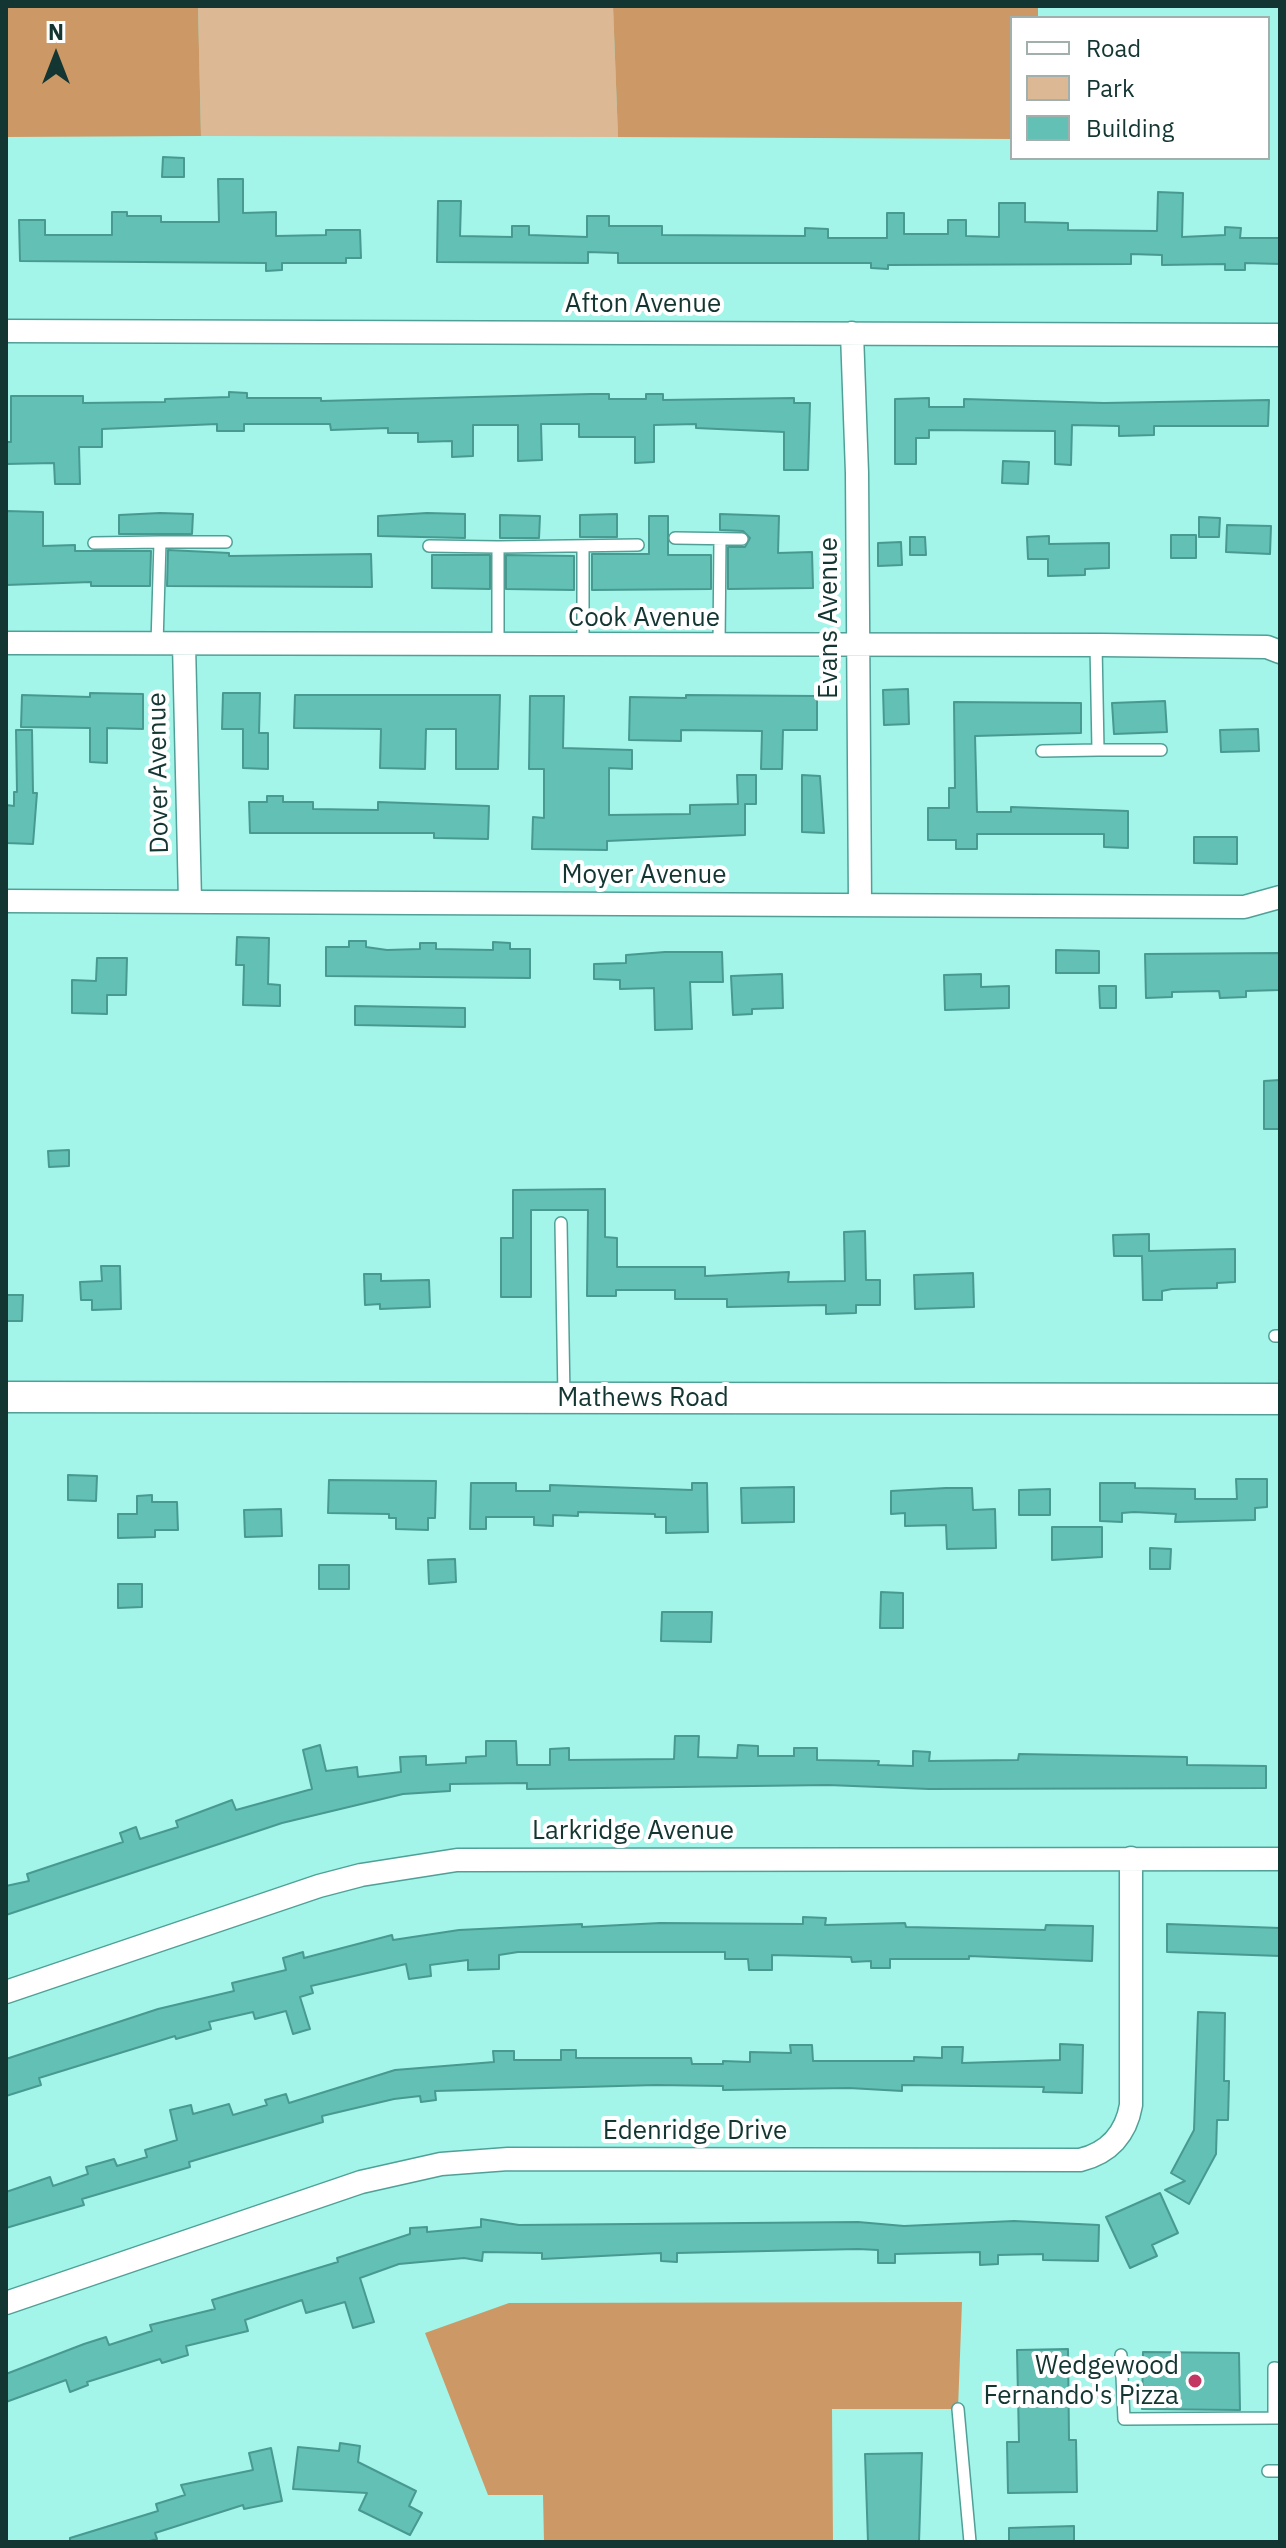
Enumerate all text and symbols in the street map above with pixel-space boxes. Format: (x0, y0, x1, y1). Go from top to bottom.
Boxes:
north arrow (16, 16, 96, 96)
legend (1010, 16, 1270, 160)
text: N (48, 17, 64, 46)
text: Road (1086, 32, 1141, 64)
text: Park (1086, 72, 1135, 104)
text: Building (1086, 112, 1174, 144)
street label: Afton Avenue (565, 288, 721, 320)
street label: Evans Avenue (813, 537, 845, 699)
street label: Cook Avenue (568, 602, 720, 634)
street label: Dover Avenue (142, 692, 176, 854)
street label: Moyer Avenue (561, 859, 727, 891)
street label: Mathews Road (557, 1382, 729, 1414)
street label: Larkridge Avenue (532, 1815, 734, 1847)
street label: Edenridge Drive (603, 2115, 787, 2147)
place label: Wedgewood Fernando's Pizza (983, 2350, 1179, 2412)
marker: Wedgewood Fernando's Pizza (1186, 2372, 1204, 2390)

